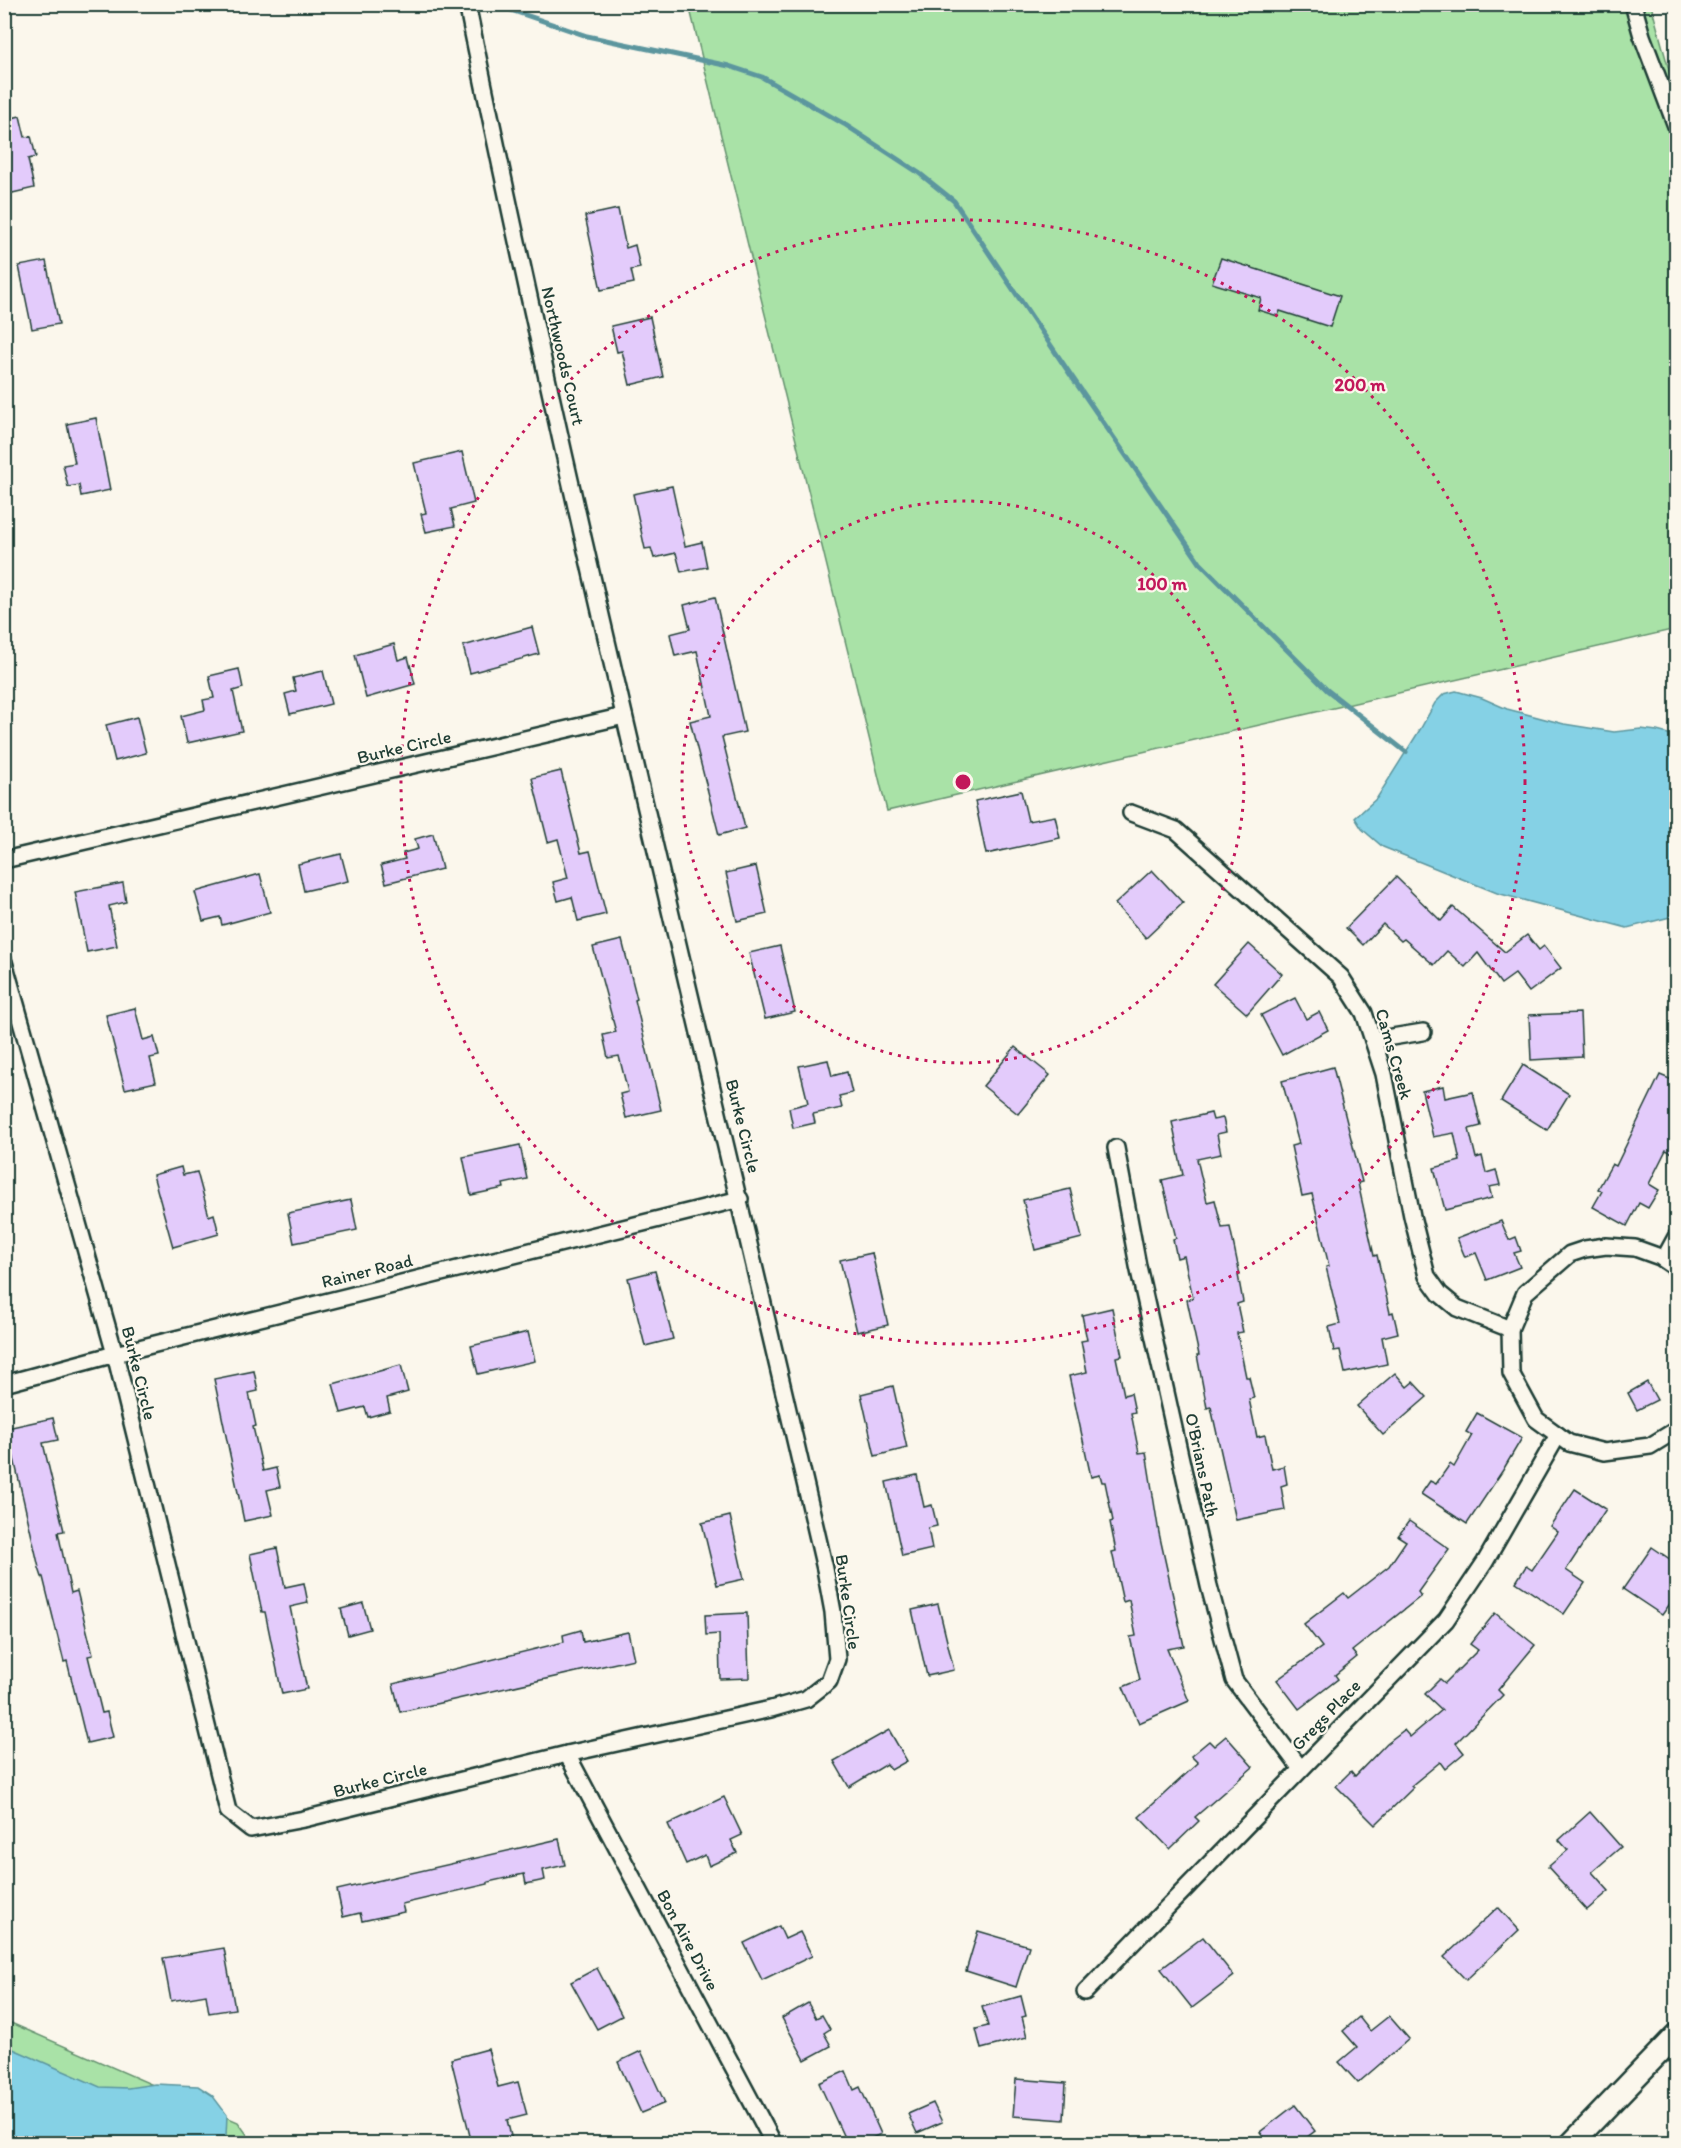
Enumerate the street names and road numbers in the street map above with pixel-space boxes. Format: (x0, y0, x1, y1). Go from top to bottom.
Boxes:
street label: Northwoods Court (536, 285, 590, 428)
street label: Burke Circle (355, 725, 453, 769)
street label: Cams Creek (1371, 1006, 1418, 1103)
street label: Burke Circle (721, 1077, 765, 1175)
street label: Rainer Road (319, 1249, 415, 1293)
street label: Burke Circle (117, 1324, 161, 1422)
street label: O'Brians Path (1180, 1411, 1224, 1519)
street label: Burke Circle (830, 1553, 866, 1651)
street label: Gregs Place (1287, 1675, 1365, 1755)
street label: Burke Circle (331, 1758, 429, 1802)
street label: Bon Aire Drive (652, 1886, 724, 1994)

